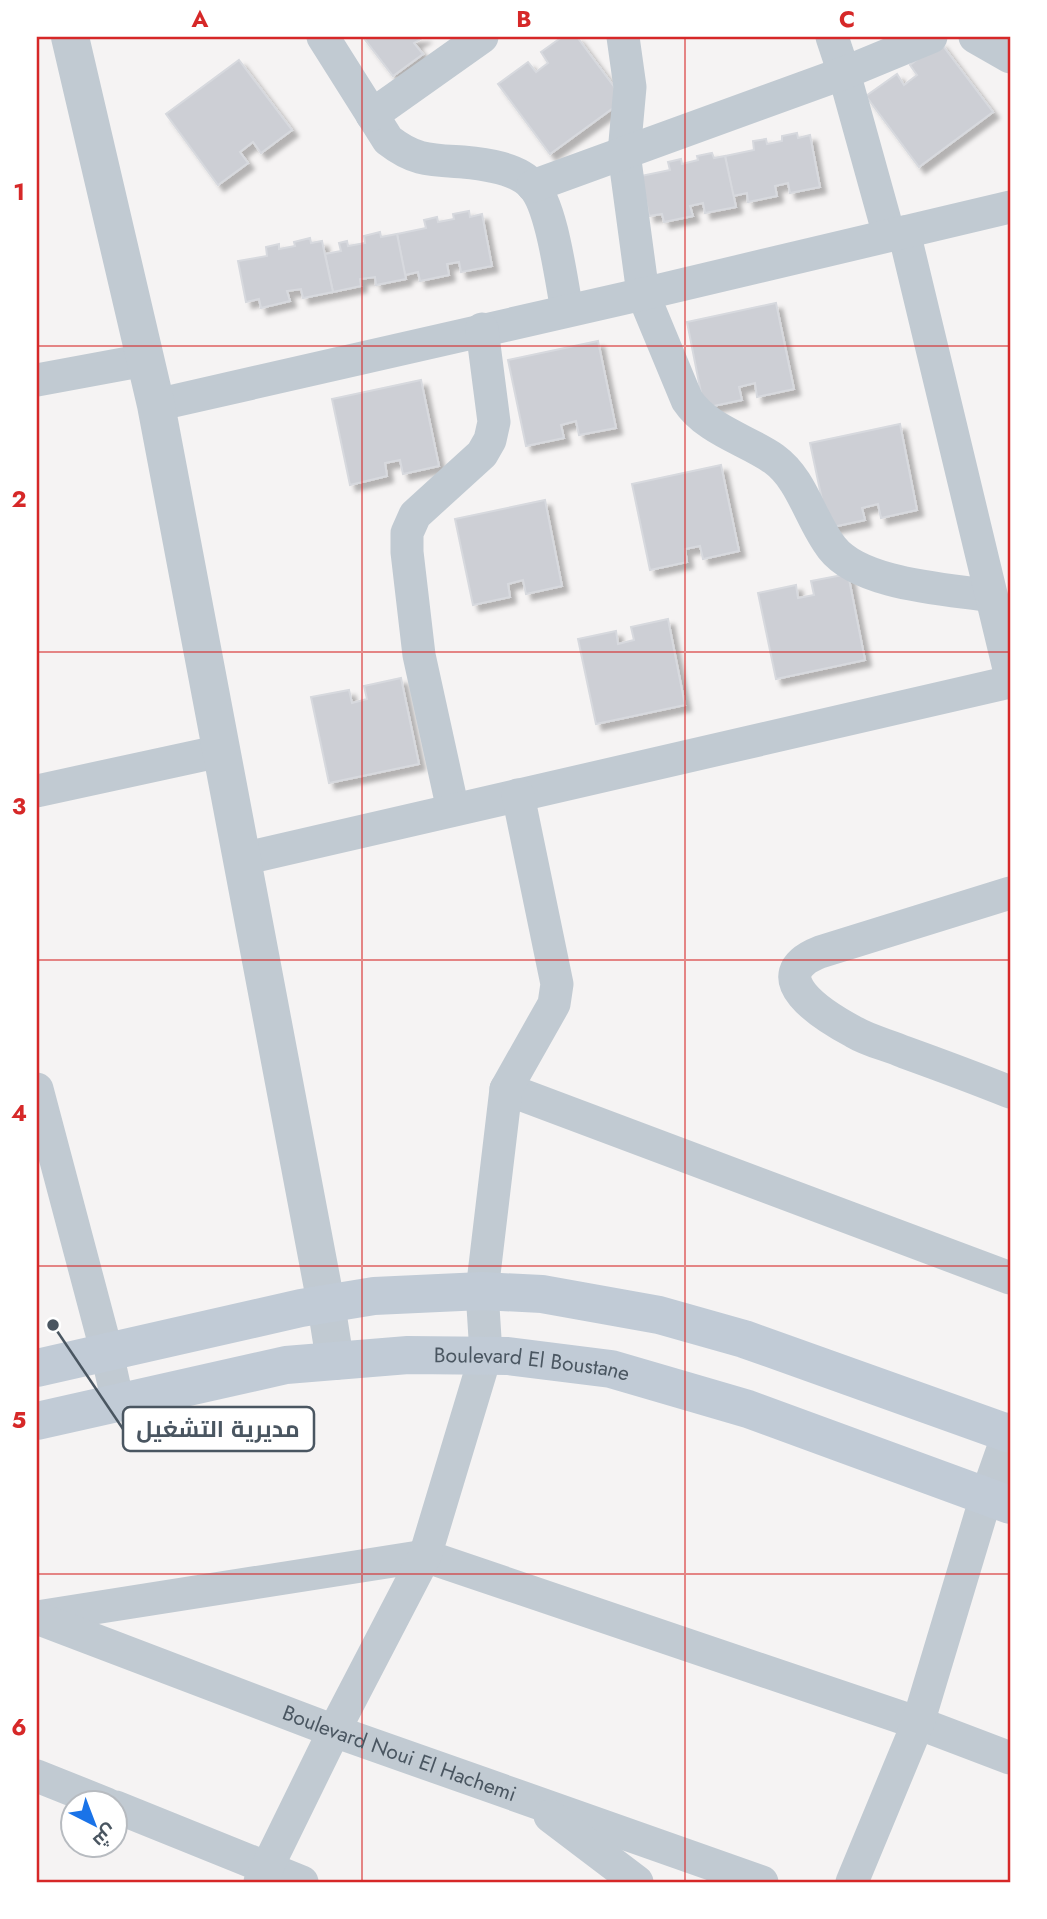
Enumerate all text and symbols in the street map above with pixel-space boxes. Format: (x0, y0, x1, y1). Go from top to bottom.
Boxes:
text: A (191, 2, 209, 36)
text: B (516, 2, 532, 36)
text: C (839, 2, 855, 36)
text: 1 (13, 175, 25, 209)
text: 2 (11, 482, 27, 516)
text: 3 (12, 789, 26, 823)
text: 4 (11, 1096, 27, 1130)
street label: Boulevard El Boustane (434, 1340, 634, 1389)
text: 5 (12, 1403, 26, 1437)
callout: مديرية التشغيل (123, 1407, 314, 1451)
text: مديرية التشغيل (136, 1412, 300, 1446)
street label: Boulevard Noui El Hachemi (278, 1698, 521, 1809)
text: 6 (11, 1710, 27, 1744)
north arrow (60, 1790, 130, 1860)
text: ش (87, 1818, 123, 1854)

